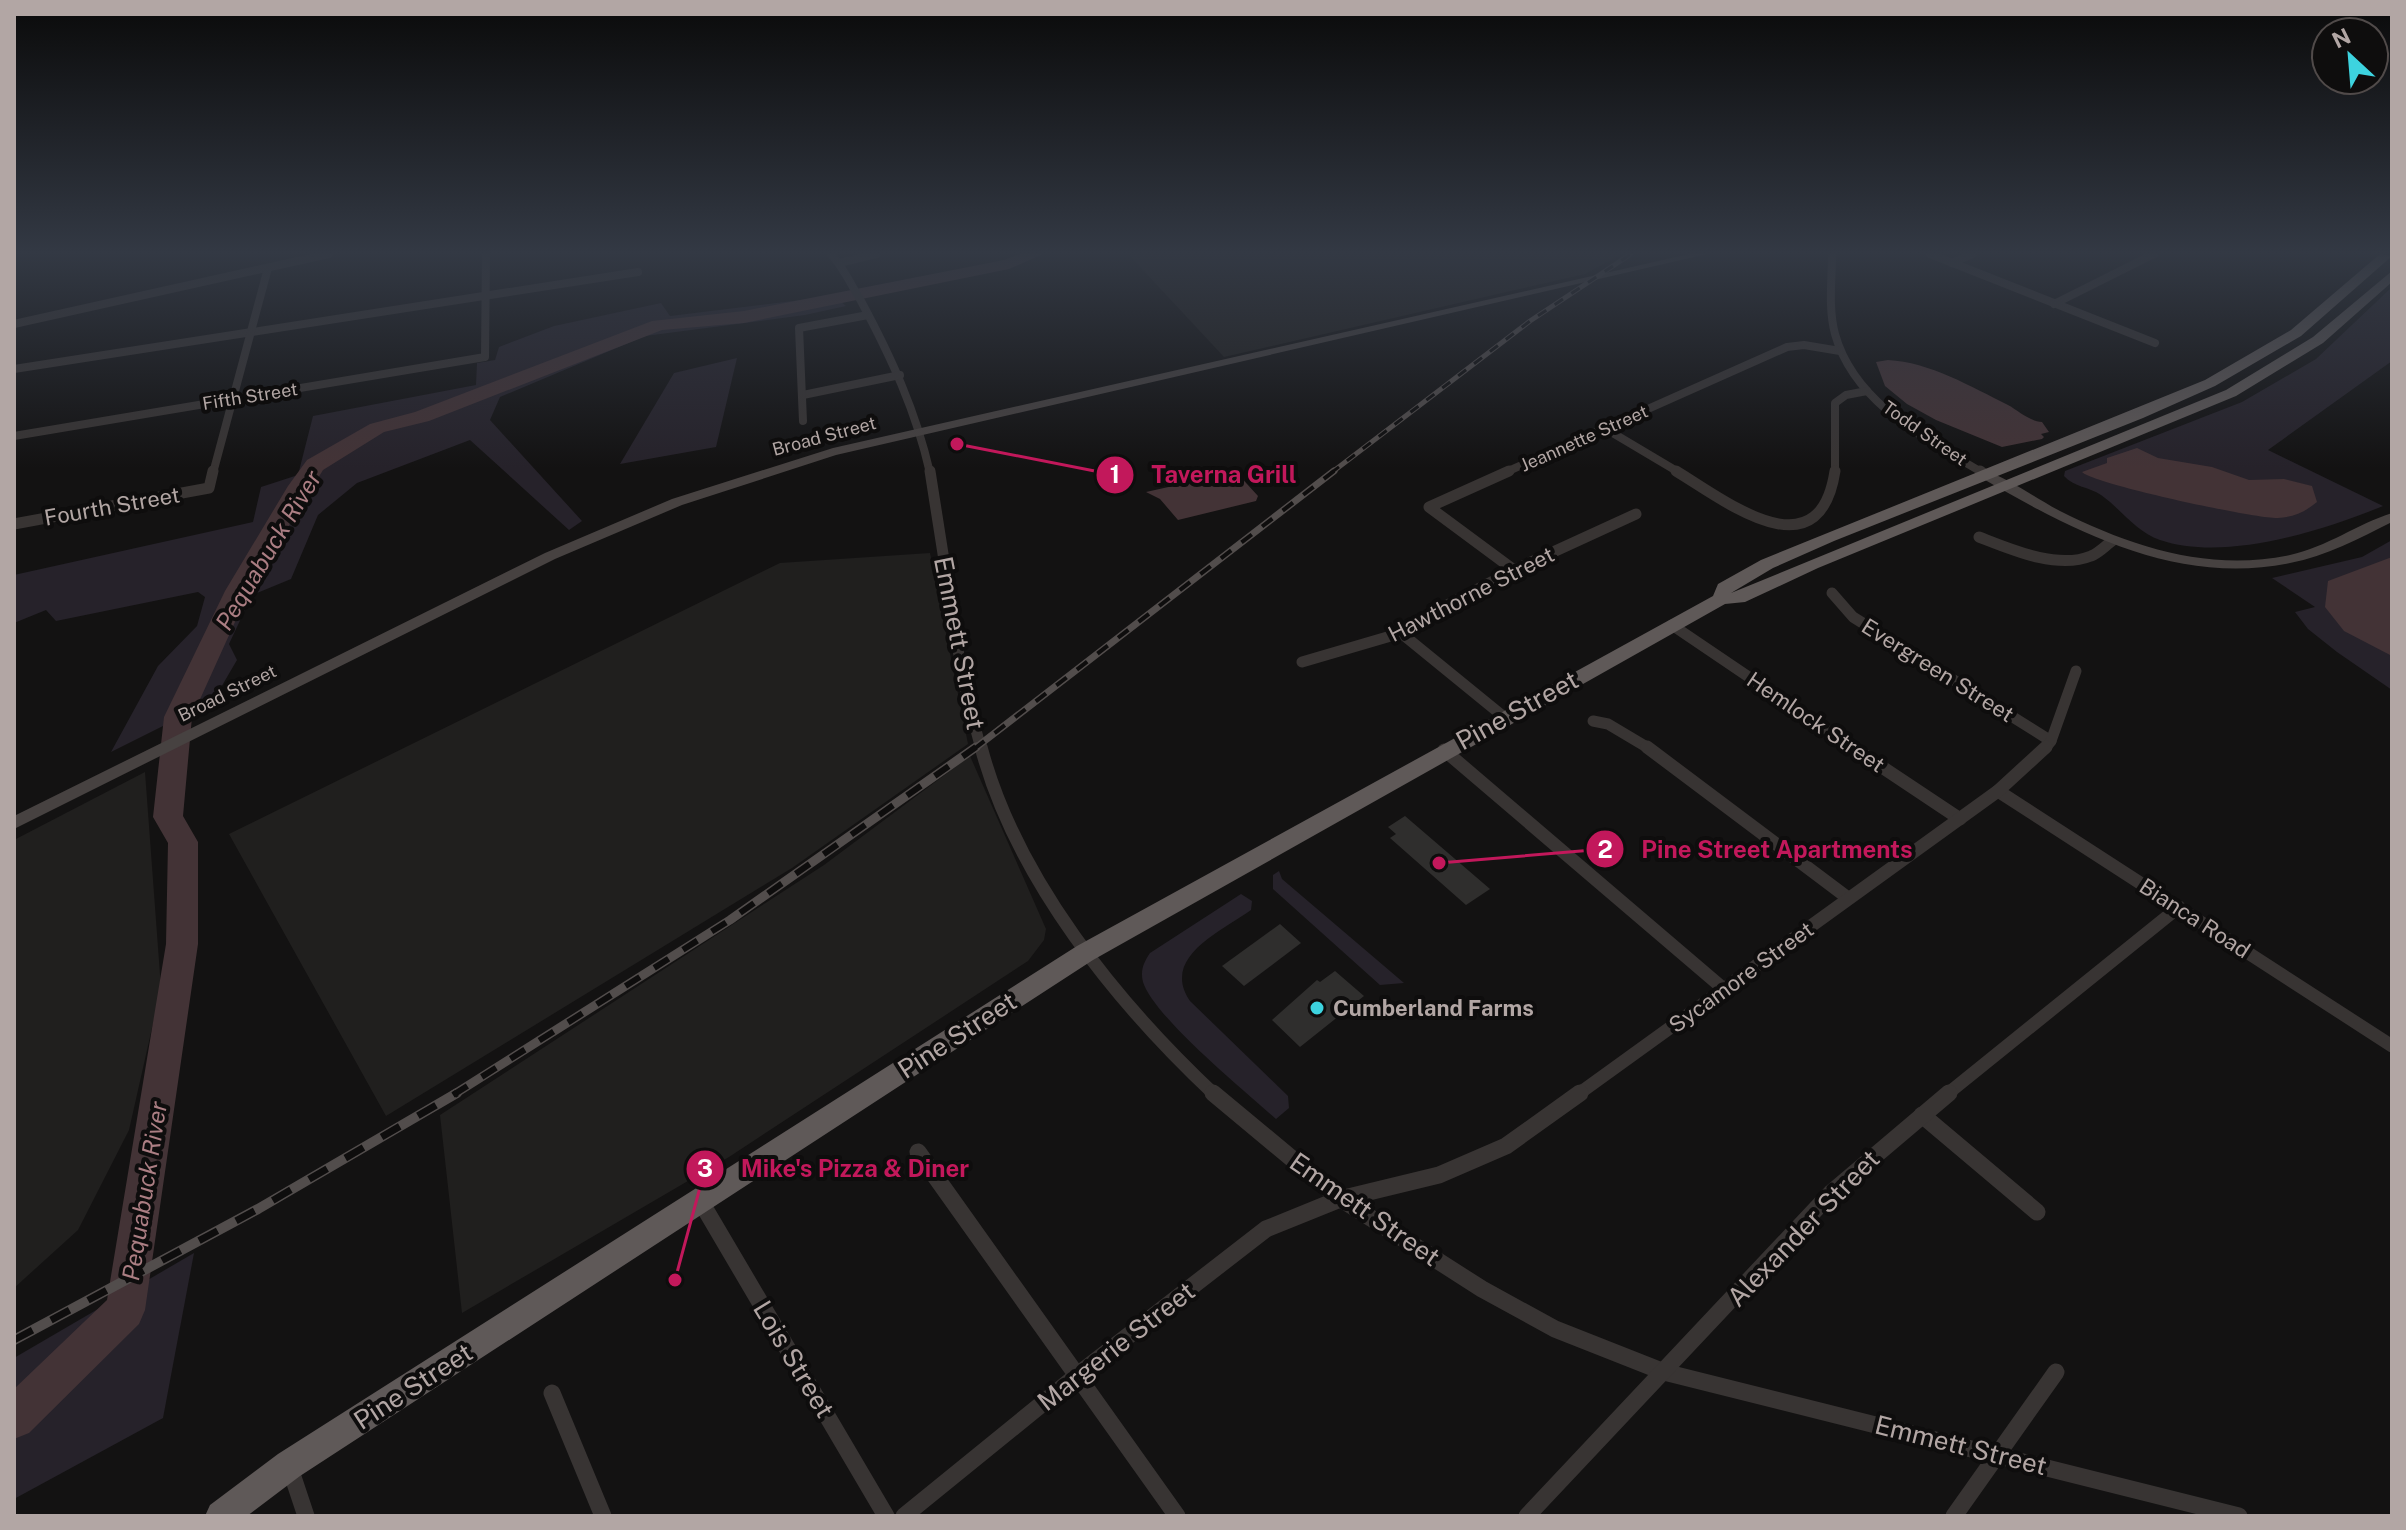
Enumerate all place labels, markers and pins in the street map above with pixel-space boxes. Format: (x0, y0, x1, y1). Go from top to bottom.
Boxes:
callout: Taverna Grill (1095, 451, 1313, 499)
callout: Pine Street Apartments (1585, 825, 1928, 873)
place label: Cumberland Farms (1333, 995, 1534, 1021)
marker: Cumberland Farms (1308, 999, 1326, 1017)
callout: Mike's Pizza & Diner (685, 1145, 985, 1193)

